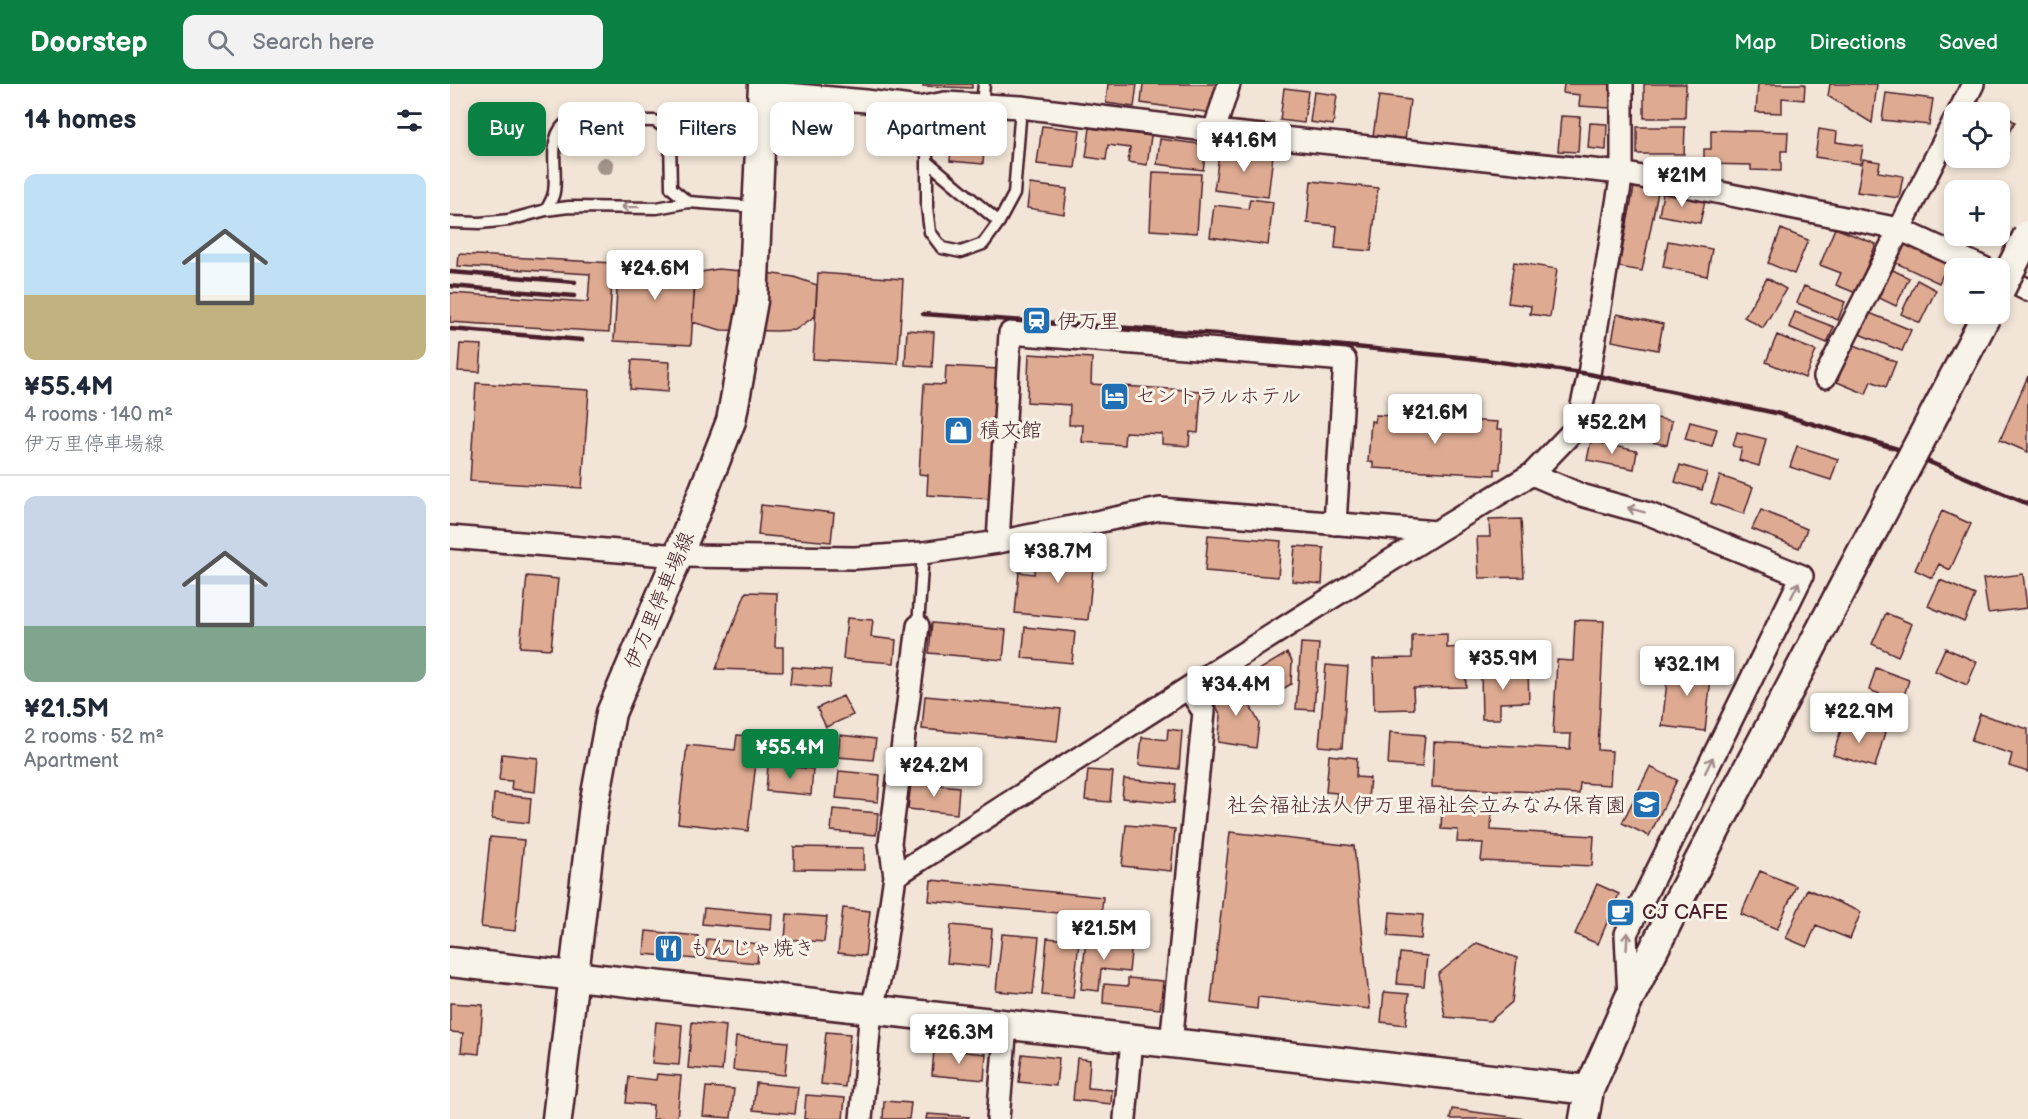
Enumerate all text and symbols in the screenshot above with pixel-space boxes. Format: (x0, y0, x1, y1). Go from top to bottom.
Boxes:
search box (183, 15, 603, 69)
text: Doorstep (30, 26, 147, 59)
icon: search (204, 26, 237, 59)
text: Search here (252, 29, 374, 56)
text: Map (1734, 30, 1777, 55)
text: Directions (1810, 30, 1906, 55)
text: Saved (1939, 30, 1998, 55)
chip: Buy (468, 102, 546, 156)
chip: Rent (558, 102, 645, 156)
chip: Filters (657, 102, 758, 156)
chip: New (770, 102, 854, 156)
chip: Apartment (866, 102, 1007, 156)
map controls (1944, 102, 2010, 324)
button: locate (1944, 102, 2010, 168)
icon: filters (393, 104, 426, 137)
text: 14 homes (24, 105, 136, 136)
pin: ¥41.6M (1195, 122, 1293, 173)
text: ¥41.6M (1211, 129, 1277, 153)
pin: ¥21M (1646, 157, 1718, 208)
text: ¥21M (1657, 164, 1707, 188)
button: + (1944, 180, 2010, 246)
one-way arrow (621, 201, 641, 213)
icon: home (171, 213, 279, 321)
pin: ¥24.6M (606, 250, 704, 301)
text: ¥24.6M (620, 257, 690, 281)
button: − (1944, 258, 2010, 324)
station icon: 伊万里 (1020, 305, 1052, 337)
place label: 伊万里 (1057, 309, 1120, 334)
text: ¥55.4M (24, 372, 113, 403)
hotel icon: セントラルホテル (1098, 380, 1130, 412)
place label: セントラルホテル (1135, 384, 1301, 409)
pin: ¥21.6M (1386, 394, 1484, 445)
text: ¥21.6M (1402, 401, 1468, 425)
text: 4 rooms · 140 m² (24, 403, 173, 427)
pin: ¥52.2M (1563, 404, 1661, 455)
text: ¥52.2M (1577, 411, 1647, 435)
shop icon: 積文館 (942, 414, 974, 446)
place label: 積文館 (979, 418, 1042, 443)
text: 伊万里停車場線 (24, 432, 164, 456)
one-way arrow (1627, 504, 1646, 515)
street label: 伊万里停車場線 (619, 528, 700, 673)
pin: ¥38.7M (1009, 533, 1107, 584)
icon: home (171, 535, 279, 643)
text: ¥38.7M (1024, 540, 1092, 564)
one-way arrow (1790, 582, 1802, 600)
pin: ¥35.9M (1454, 640, 1552, 691)
pin: ¥32.1M (1638, 646, 1736, 697)
text: ¥35.9M (1469, 647, 1537, 671)
text: ¥32.1M (1654, 653, 1720, 677)
pin: ¥34.4M (1187, 666, 1285, 717)
text: ¥34.4M (1201, 673, 1271, 697)
pin: ¥22.9M (1810, 693, 1908, 744)
text: ¥21.5M (24, 694, 109, 725)
text: ¥22.9M (1824, 700, 1894, 724)
text: 2 rooms · 52 m² (24, 725, 164, 749)
pin: ¥55.4M (741, 729, 839, 780)
text: ¥55.4M (756, 736, 824, 760)
pin: ¥24.2M (885, 747, 983, 798)
text: Apartment (24, 749, 119, 773)
text: ¥24.2M (900, 754, 968, 778)
one-way arrow (1704, 757, 1715, 775)
school or university icon: 社会福祉法人伊万里福祉会立みなみ保育園 (1631, 789, 1663, 821)
place label: 社会福祉法人伊万里福祉会立みなみ保育園 (1227, 793, 1626, 818)
cafe icon: CJ CAFE (1605, 896, 1637, 928)
place label: CJ CAFE (1642, 900, 1728, 925)
pin: ¥21.5M (1055, 910, 1153, 961)
text: ¥21.5M (1071, 917, 1137, 941)
restaurant icon: もんじゃ焼き (652, 932, 684, 964)
one-way arrow (1621, 932, 1633, 951)
place label: もんじゃ焼き (689, 936, 815, 961)
pin: ¥26.3M (910, 1014, 1008, 1065)
text: ¥26.3M (924, 1021, 994, 1045)

